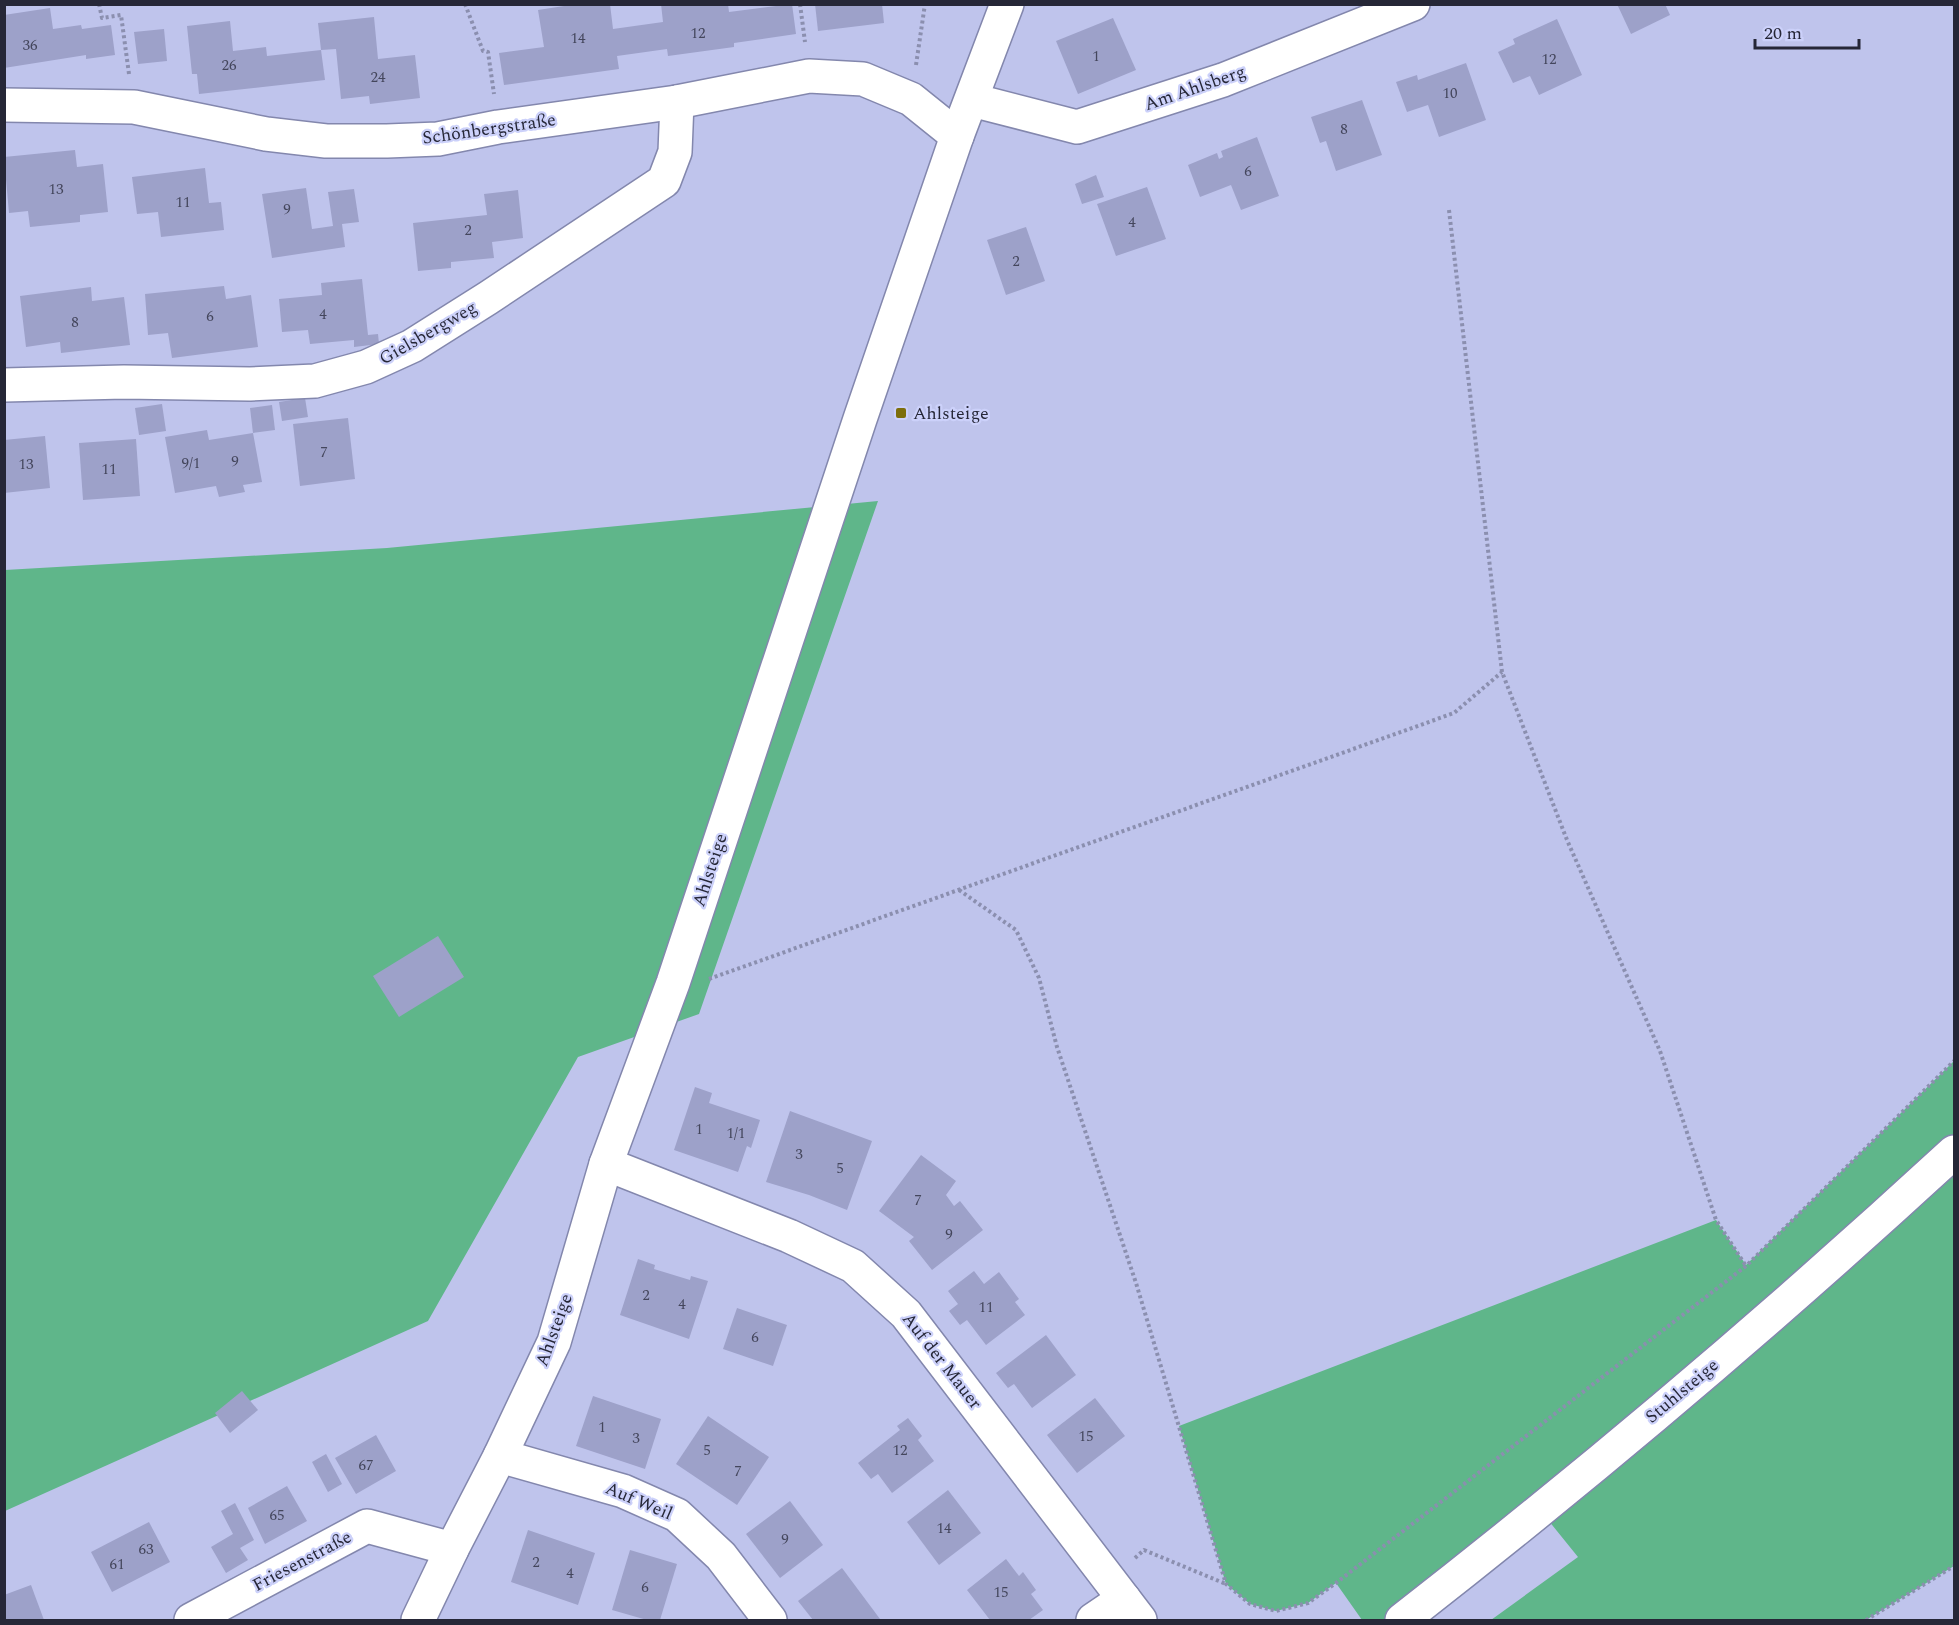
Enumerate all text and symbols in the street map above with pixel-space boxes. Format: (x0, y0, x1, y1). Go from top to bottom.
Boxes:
scale bar (1755, 12, 1858, 50)
text: 20 m (1764, 20, 1802, 47)
house number: 12 (690, 22, 706, 45)
house number: 14 (570, 27, 586, 50)
house number: 36 (22, 34, 38, 57)
house number: 1 (1092, 45, 1100, 68)
house number: 12 (1541, 48, 1557, 71)
house number: 26 (221, 54, 237, 77)
street label: Am Ahlsberg (1140, 58, 1250, 118)
house number: 24 (370, 66, 386, 89)
house number: 10 (1442, 82, 1458, 105)
street label: Schönbergstraße (420, 106, 558, 152)
house number: 8 (1340, 118, 1348, 141)
house number: 6 (1244, 160, 1252, 183)
house number: 13 (48, 178, 64, 201)
house number: 11 (175, 191, 191, 214)
house number: 9 (283, 198, 291, 221)
house number: 4 (1128, 211, 1136, 234)
house number: 2 (464, 219, 472, 242)
house number: 2 (1012, 250, 1020, 273)
street label: Gielsbergweg (374, 294, 482, 372)
house number: 4 (319, 303, 327, 326)
house number: 6 (206, 305, 214, 328)
house number: 8 (71, 311, 79, 334)
place label: Ahlsteige (913, 400, 989, 427)
marker: Ahlsteige (894, 406, 908, 420)
house number: 7 (320, 441, 328, 464)
house number: 9 (231, 450, 239, 473)
house number: 9/1 (182, 452, 200, 475)
house number: 13 (18, 453, 34, 476)
house number: 11 (101, 458, 117, 481)
street label: Ahlsteige (685, 830, 735, 910)
house number: 1 (695, 1118, 703, 1141)
house number: 1/1 (727, 1122, 745, 1145)
house number: 3 (795, 1143, 803, 1166)
house number: 5 (836, 1157, 844, 1180)
house number: 7 (914, 1189, 922, 1212)
house number: 9 (945, 1223, 953, 1246)
house number: 2 (642, 1284, 650, 1307)
street label: Ahlsteige (528, 1290, 580, 1370)
house number: 4 (678, 1293, 686, 1316)
house number: 11 (978, 1296, 994, 1319)
street label: Auf der Mauer (896, 1307, 988, 1415)
house number: 6 (751, 1326, 759, 1349)
street label: Stuhlsteige (1639, 1352, 1725, 1430)
house number: 1 (598, 1416, 606, 1439)
house number: 15 (1078, 1425, 1094, 1448)
house number: 3 (632, 1427, 640, 1450)
house number: 5 (703, 1439, 711, 1462)
house number: 12 (892, 1439, 908, 1462)
house number: 67 (358, 1454, 374, 1477)
house number: 7 (734, 1460, 742, 1483)
street label: Auf Weil (601, 1475, 677, 1527)
house number: 65 (269, 1504, 285, 1527)
house number: 14 (936, 1517, 952, 1540)
street label: Friesenstraße (248, 1524, 356, 1598)
house number: 9 (781, 1528, 789, 1551)
house number: 63 (138, 1538, 154, 1561)
house number: 2 (532, 1551, 540, 1574)
house number: 61 (109, 1553, 125, 1576)
house number: 4 (566, 1562, 574, 1585)
house number: 6 (641, 1576, 649, 1599)
house number: 15 (993, 1581, 1009, 1604)

